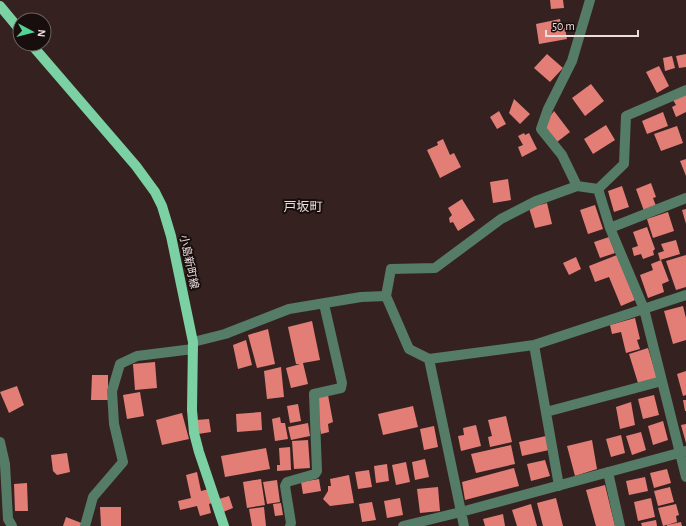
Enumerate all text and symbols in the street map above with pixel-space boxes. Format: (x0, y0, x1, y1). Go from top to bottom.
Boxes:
north arrow (12, 12, 52, 52)
scale bar (546, 12, 638, 38)
text: 50 m (552, 20, 575, 32)
text: N (36, 29, 47, 38)
district label: 戸坂町 (283, 200, 323, 214)
street label: 小島新町線 (178, 234, 201, 290)

